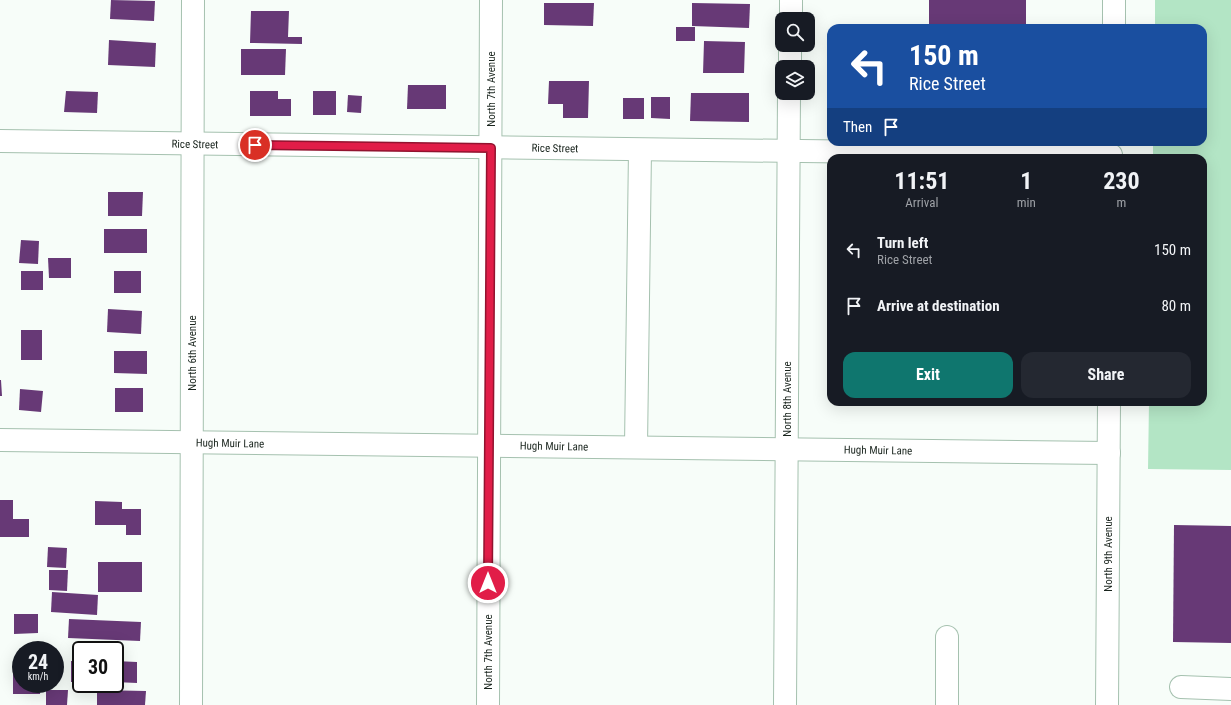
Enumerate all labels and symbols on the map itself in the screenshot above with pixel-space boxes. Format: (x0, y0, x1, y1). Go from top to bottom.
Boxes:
street label: North 7th Avenue (485, 51, 498, 127)
pin (238, 128, 272, 162)
street label: Rice Street (171, 138, 219, 151)
street label: Rice Street (531, 142, 579, 155)
street label: North 6th Avenue (186, 315, 199, 391)
street label: North 8th Avenue (781, 361, 794, 437)
street label: Hugh Muir Lane (196, 436, 264, 451)
street label: Hugh Muir Lane (520, 439, 588, 454)
street label: Hugh Muir Lane (844, 443, 912, 458)
street label: North 9th Avenue (1102, 516, 1115, 592)
position arrow (467, 562, 509, 604)
street label: North 7th Avenue (482, 614, 495, 690)
speed limit sign: 30 (72, 641, 124, 693)

